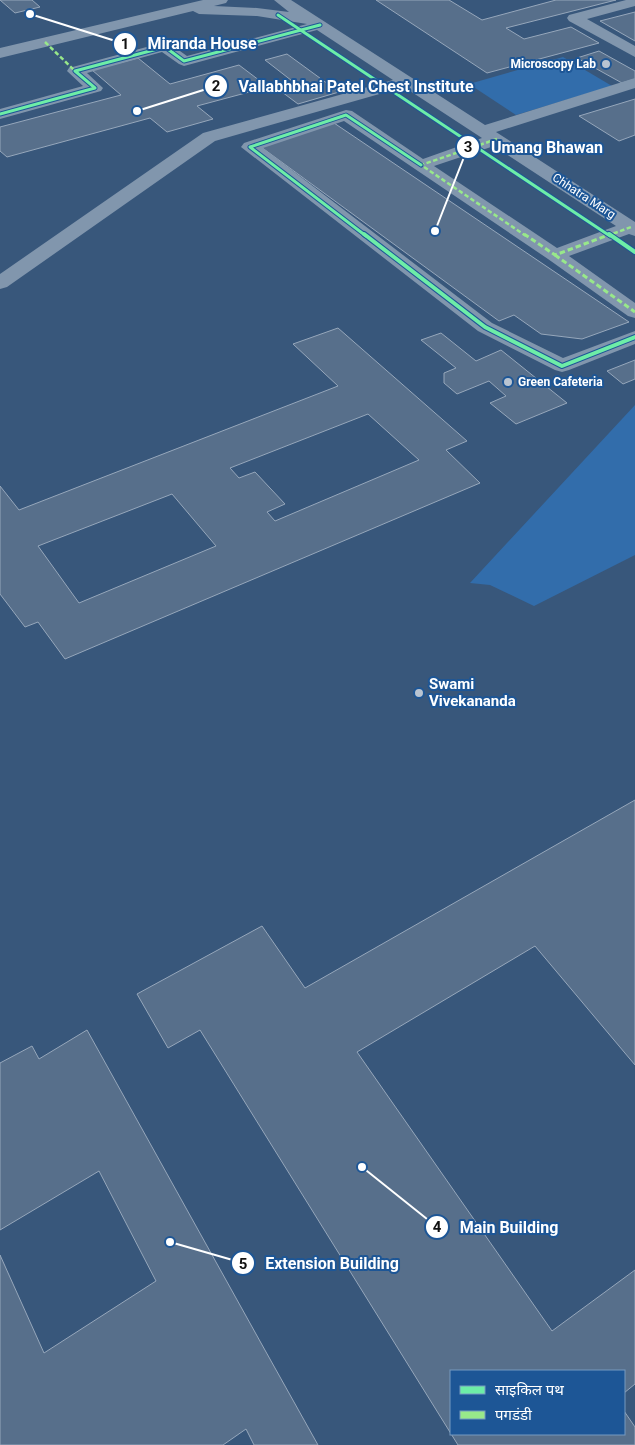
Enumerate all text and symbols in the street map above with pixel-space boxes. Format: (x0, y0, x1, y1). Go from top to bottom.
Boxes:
callout: Miranda House (113, 28, 267, 59)
text: Miranda House (147, 34, 257, 53)
text: 1 (121, 35, 129, 53)
place label: Microscopy Lab (511, 57, 596, 71)
marker: Microscopy Lab (600, 58, 612, 70)
callout: Vallabhbhai Patel Chest Institute (204, 71, 484, 102)
text: 2 (212, 77, 221, 95)
text: Vallabhbhai Patel Chest Institute (238, 77, 474, 96)
callout: Umang Bhawan (456, 132, 613, 163)
text: 3 (464, 138, 472, 156)
text: Umang Bhawan (491, 138, 603, 157)
street label: Chhatra Marg (550, 170, 618, 222)
place label: Green Cafeteria (518, 375, 603, 389)
marker: Green Cafeteria (502, 376, 514, 388)
place label: Swami Vivekananda (429, 675, 516, 710)
marker: Swami Vivekananda (413, 687, 425, 699)
callout: Main Building (424, 1212, 568, 1243)
text: 4 (433, 1218, 442, 1236)
text: Main Building (460, 1218, 558, 1237)
callout: Extension Building (231, 1248, 409, 1279)
text: Extension Building (265, 1254, 399, 1273)
text: 5 (239, 1255, 247, 1273)
legend (450, 1370, 625, 1435)
text: साइकिल पथ (495, 1381, 564, 1399)
text: पगडंडी (495, 1406, 533, 1424)

